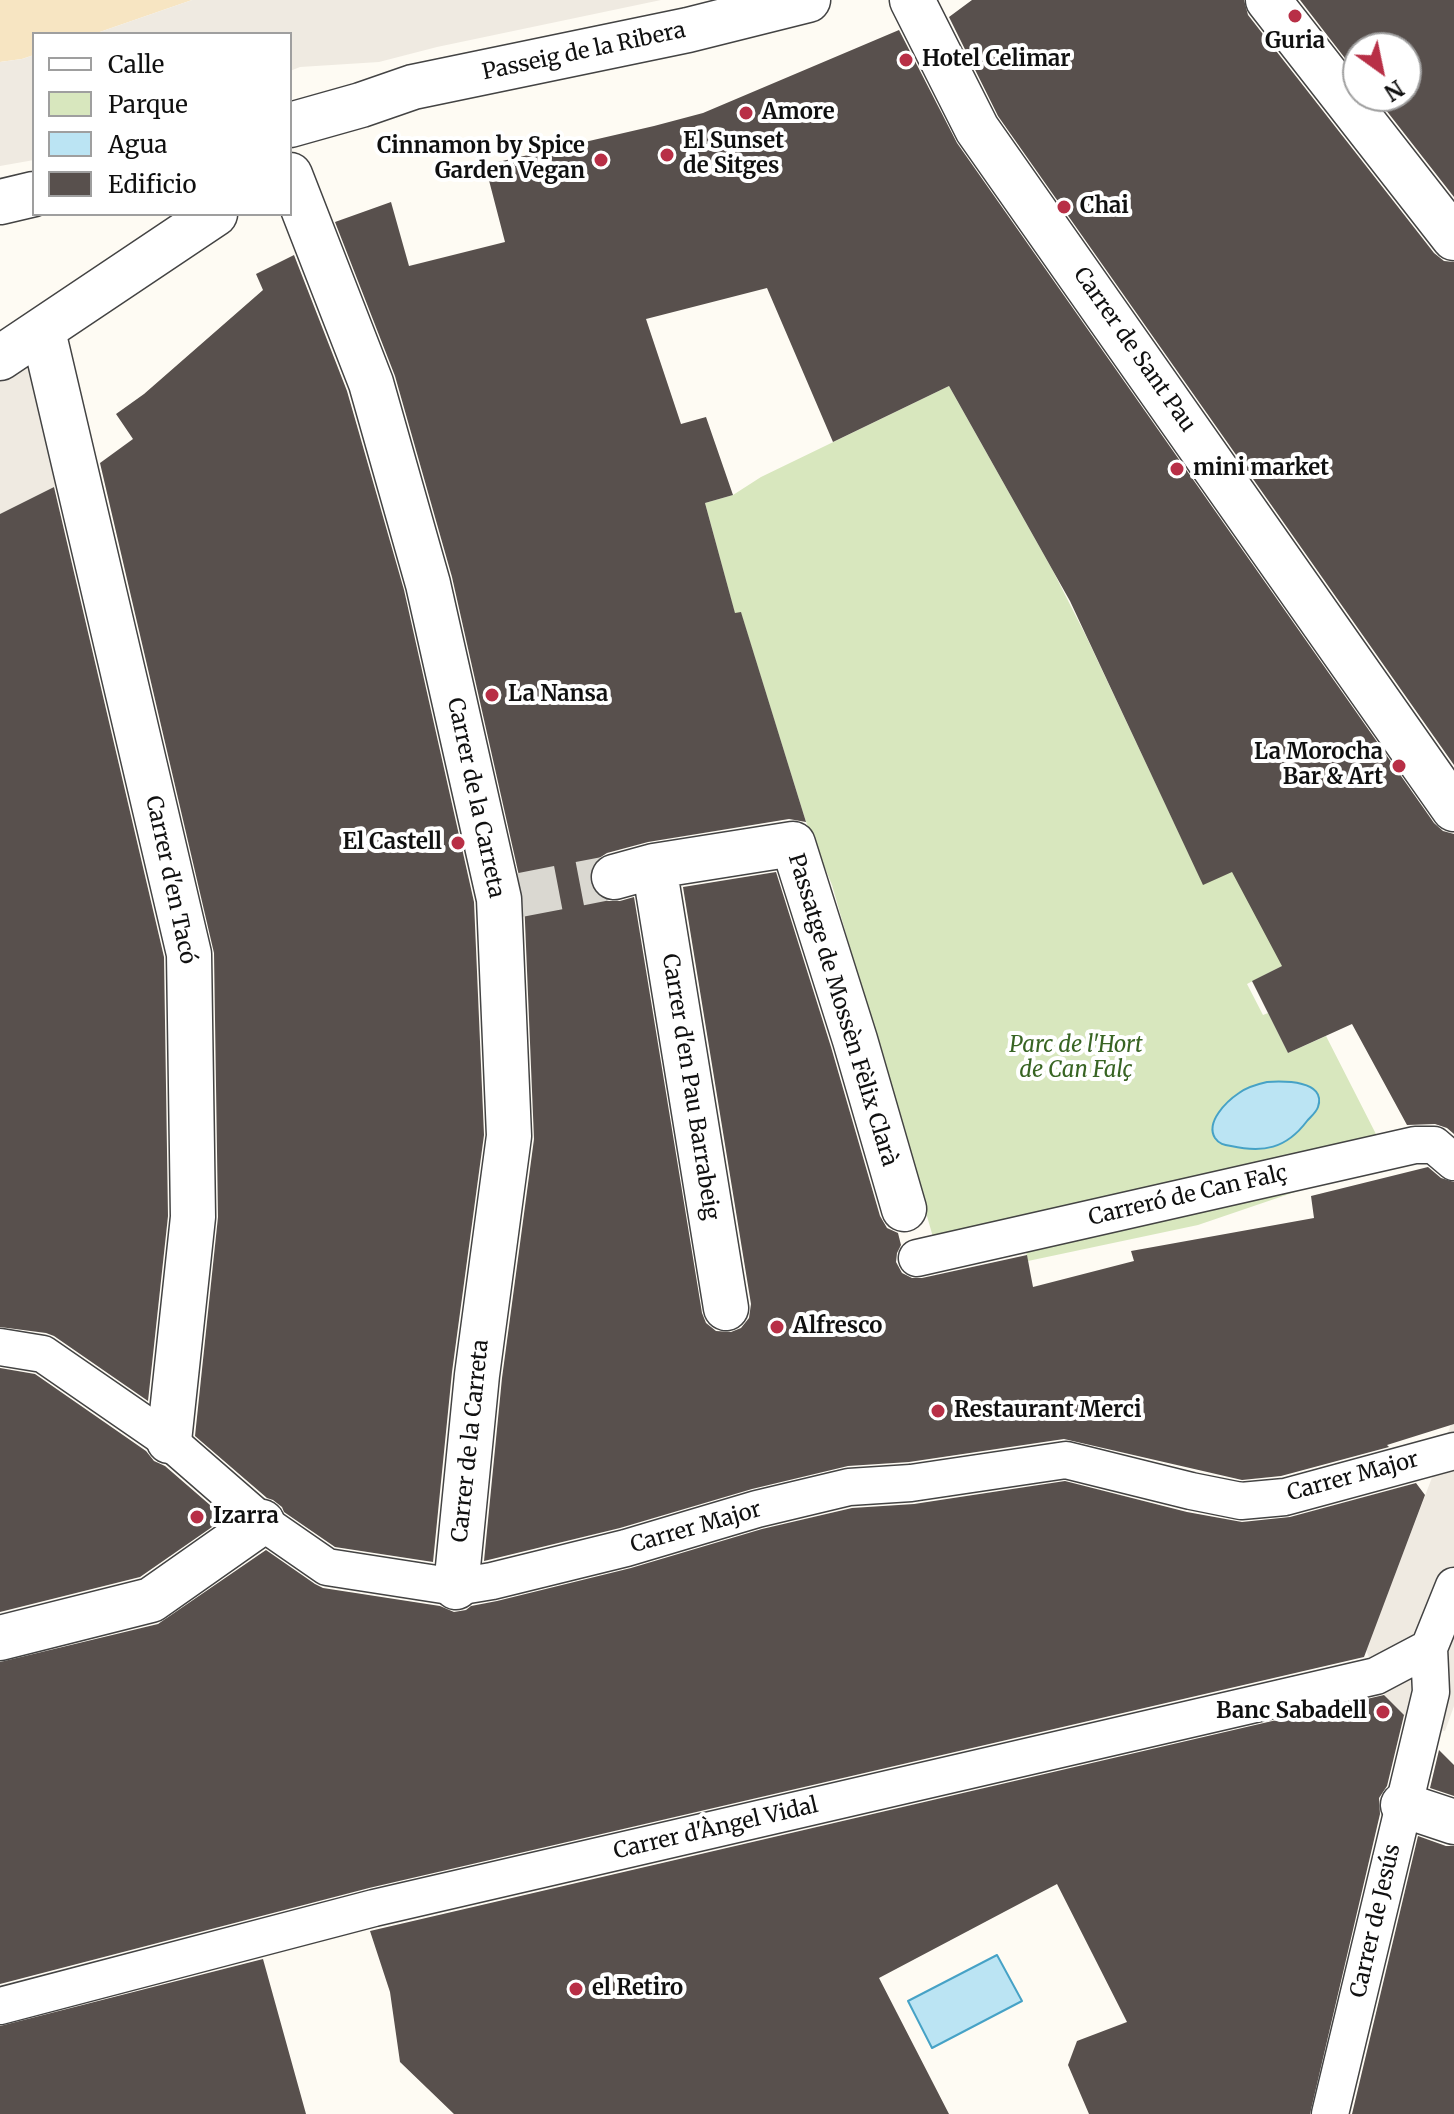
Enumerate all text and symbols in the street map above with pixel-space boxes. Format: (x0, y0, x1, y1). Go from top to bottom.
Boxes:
marker: Guria (1286, 7, 1304, 25)
street label: Passeig de la Ribera (480, 18, 688, 86)
place label: Guria (1265, 29, 1325, 55)
legend (32, 32, 292, 216)
north arrow (1342, 32, 1422, 112)
place label: Hotel Celimar (922, 47, 1071, 73)
text: Calle (108, 49, 164, 80)
marker: Hotel Celimar (897, 51, 915, 69)
text: N (1379, 74, 1409, 107)
text: Parque (108, 89, 188, 120)
place label: Amore (762, 100, 835, 126)
marker: Amore (737, 104, 755, 122)
text: Agua (108, 129, 167, 160)
place label: El Sunset de Sitges (683, 129, 784, 180)
place label: Cinnamon by Spice Garden Vegan (377, 134, 585, 186)
marker: El Sunset de Sitges (658, 146, 676, 164)
marker: Cinnamon by Spice Garden Vegan (592, 151, 610, 169)
text: Edificio (108, 169, 196, 200)
place label: Chai (1080, 194, 1129, 220)
marker: Chai (1055, 198, 1073, 216)
street label: Carrer de Sant Pau (1067, 263, 1201, 437)
place label: mini market (1193, 456, 1329, 482)
marker: mini market (1168, 460, 1186, 478)
place label: La Nansa (508, 682, 608, 708)
marker: La Nansa (483, 686, 501, 704)
street label: Carrer de la Carreta (441, 696, 509, 900)
place label: La Morocha Bar & Art (1254, 740, 1383, 792)
marker: La Morocha Bar & Art (1390, 757, 1408, 775)
street label: Carrer d'en Tacó (139, 793, 201, 967)
place label: El Castell (342, 830, 442, 856)
marker: El Castell (449, 834, 467, 852)
street label: Passatge de Mossèn Fèlix Clarà (782, 851, 902, 1169)
street label: Carrer d'en Pau Barrabeig (656, 952, 724, 1222)
park label: Parc de l'Hort de Can Falç (1009, 1033, 1143, 1084)
street label: Carreró de Can Falç (1086, 1160, 1290, 1232)
place label: Alfresco (793, 1314, 882, 1340)
marker: Alfresco (768, 1318, 786, 1336)
street label: Carrer de la Carreta (447, 1338, 495, 1544)
place label: Restaurant Merci (954, 1398, 1142, 1424)
marker: Restaurant Merci (929, 1402, 947, 1420)
street label: Carrer Major (1284, 1447, 1422, 1507)
street label: Carrer Major (628, 1497, 764, 1559)
place label: Izarra (213, 1504, 279, 1530)
marker: Izarra (188, 1508, 206, 1526)
place label: Banc Sabadell (1216, 1699, 1367, 1725)
marker: Banc Sabadell (1374, 1703, 1392, 1721)
street label: Carrer d'Àngel Vidal (611, 1793, 821, 1865)
street label: Carrer de Jesús (1346, 1842, 1406, 2000)
place label: el Retiro (592, 1976, 683, 2002)
marker: el Retiro (567, 1980, 585, 1998)

